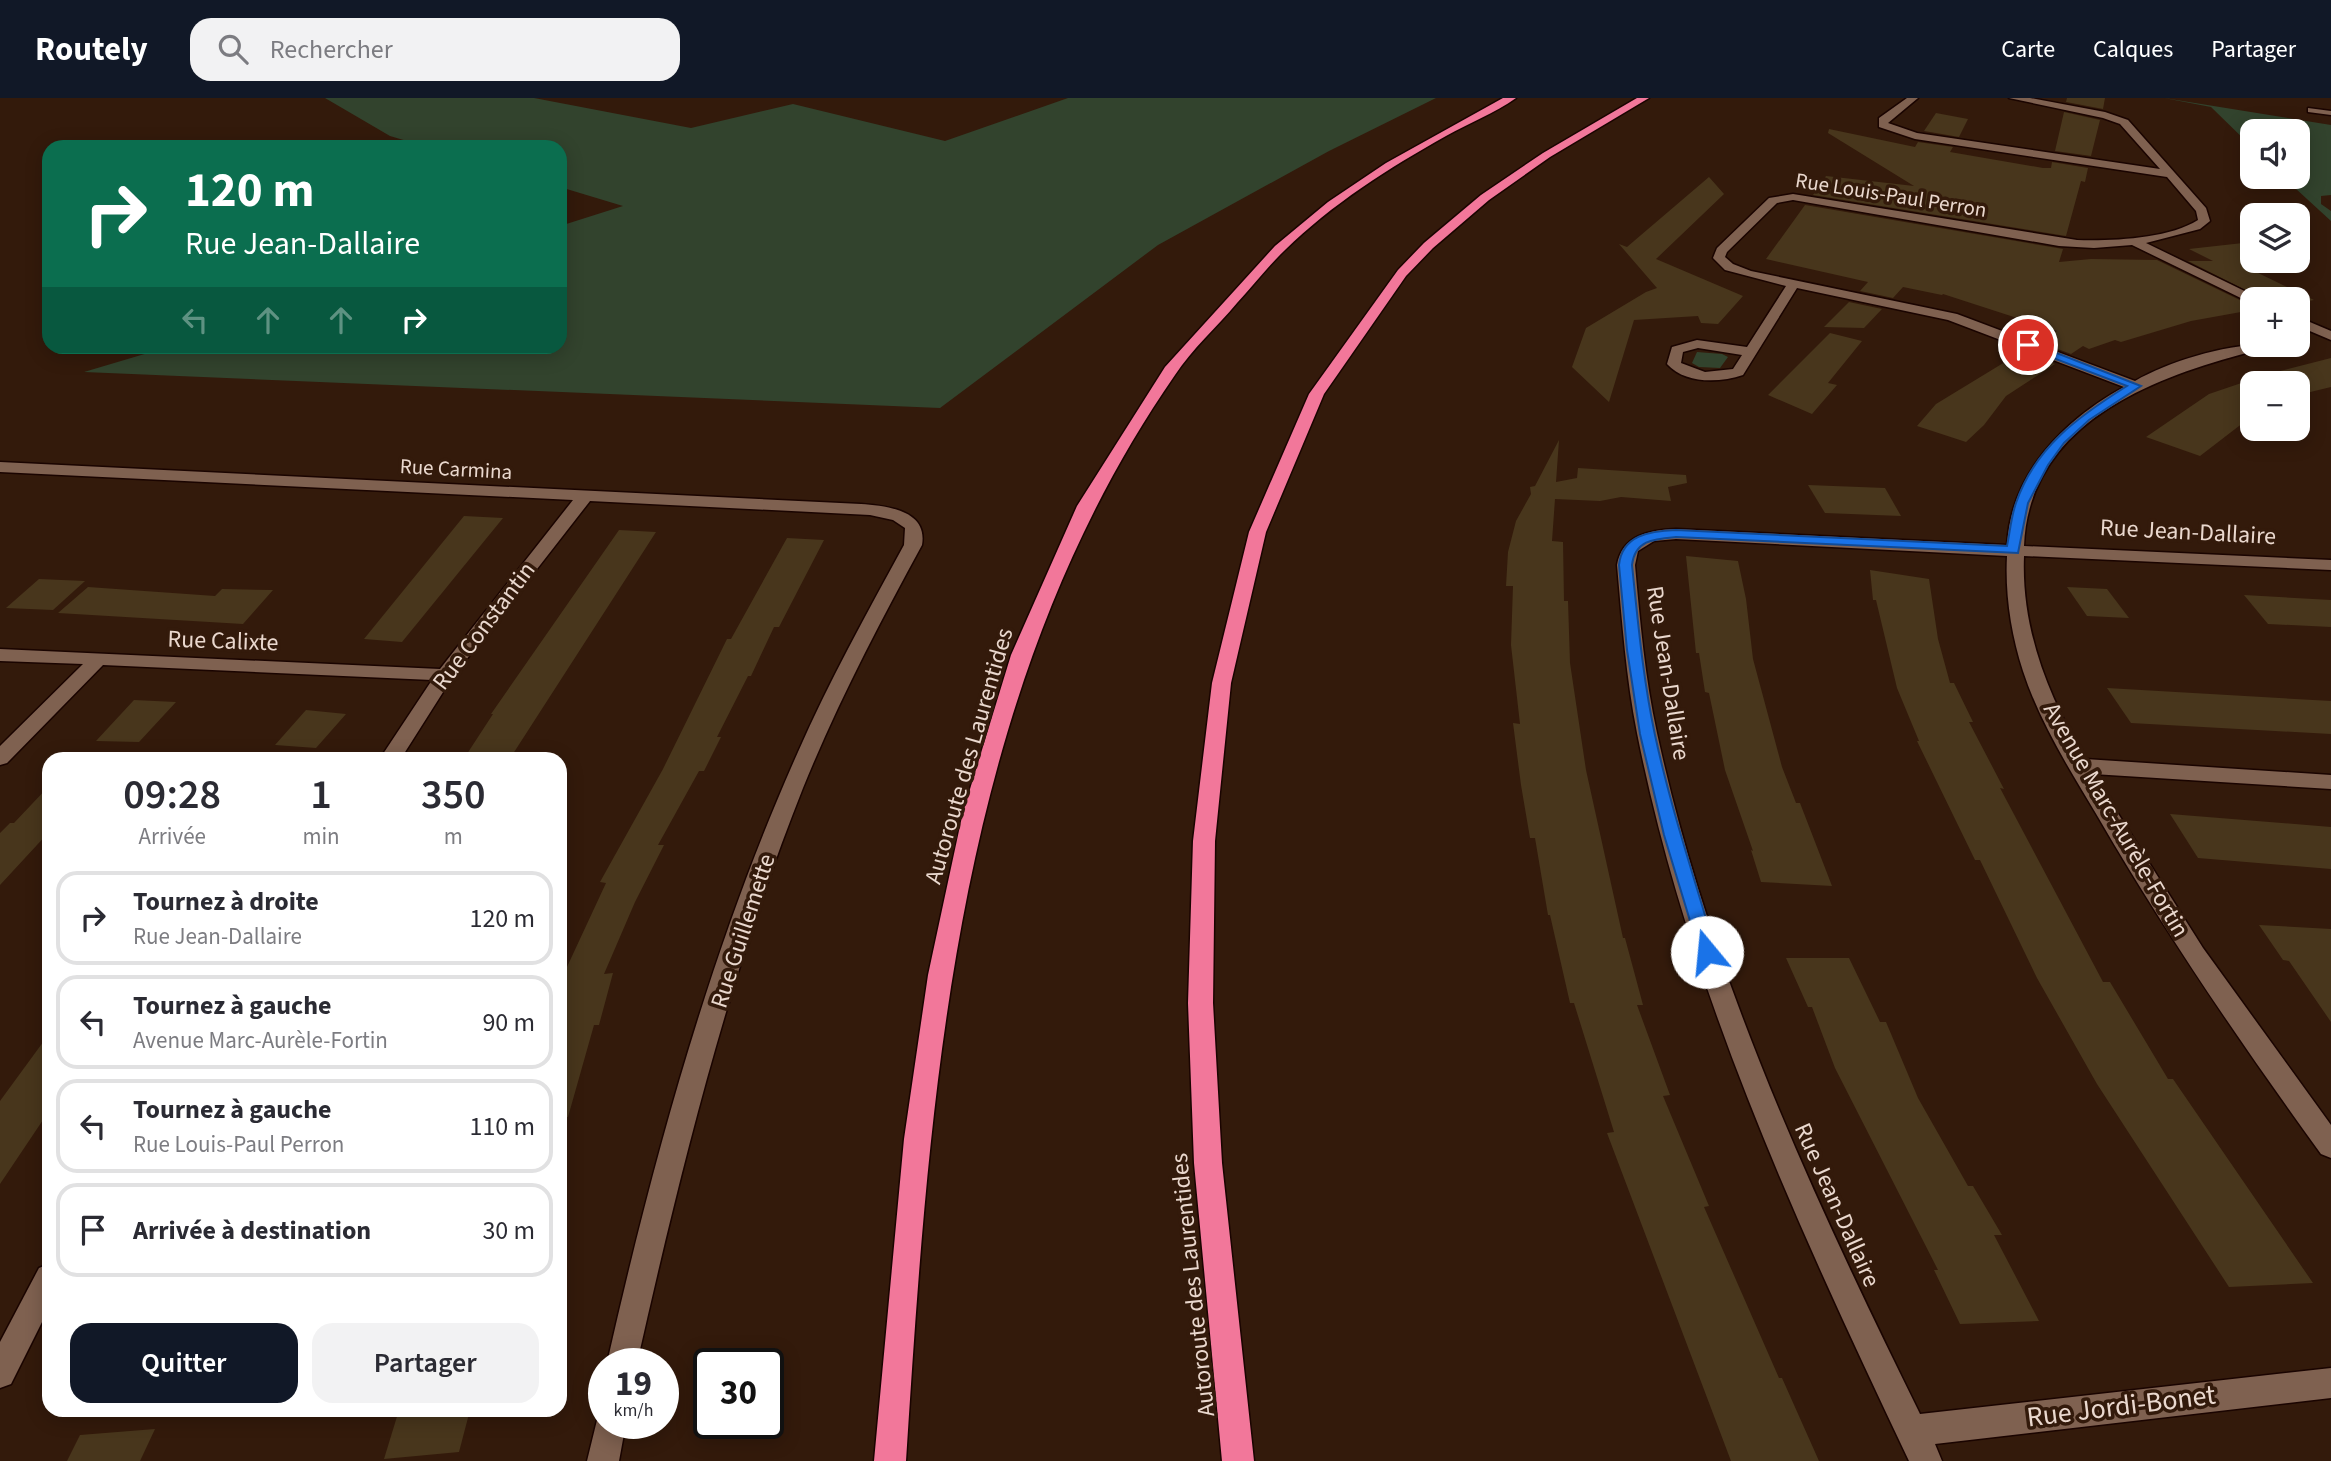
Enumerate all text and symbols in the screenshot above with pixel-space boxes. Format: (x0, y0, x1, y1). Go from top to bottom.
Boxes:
search box (190, 18, 680, 81)
text: Routely (35, 26, 148, 73)
icon: search (214, 30, 252, 68)
text: Rechercher (270, 31, 393, 68)
text: Carte (2001, 32, 2055, 67)
text: Calques (2093, 32, 2173, 67)
text: Partager (2211, 32, 2296, 67)
map controls (2240, 119, 2310, 441)
button: sound (2240, 119, 2310, 189)
text: 120 m (185, 156, 314, 226)
street label: Rue Louis-Paul Perron (1793, 165, 1989, 225)
icon: right (70, 168, 161, 259)
button: layers (2240, 203, 2310, 273)
text: Rue Jean-Dallaire (185, 221, 420, 267)
button: + (2240, 287, 2310, 357)
icon: left (176, 301, 214, 339)
icon: ahead (249, 301, 287, 339)
icon: ahead (322, 301, 360, 339)
icon: right (395, 301, 433, 339)
pin (1998, 315, 2058, 375)
icon: arrive (2009, 326, 2047, 364)
button: − (2240, 371, 2310, 441)
street label: Rue Carmina (399, 451, 513, 487)
street label: Rue Jean-Dallaire (2099, 510, 2277, 554)
street label: Rue Constantin (424, 554, 544, 698)
street label: Rue Jean-Dallaire (1637, 583, 1699, 763)
street label: Rue Calixte (167, 622, 279, 660)
street label: Autoroute des Laurentides (916, 624, 1022, 888)
street label: Avenue Marc-Aurèle-Fortin (2034, 696, 2198, 944)
text: 09:28 (123, 765, 221, 825)
text: 1 (310, 765, 332, 825)
text: 350 (421, 765, 486, 825)
text: Arrivée (138, 820, 206, 853)
text: min (302, 820, 340, 853)
text: m (444, 820, 463, 853)
street label: Rue Guillemette (702, 849, 784, 1013)
text: Tournez à droite (133, 883, 319, 920)
icon: right (74, 899, 112, 937)
text: 120 m (469, 900, 535, 937)
position arrow (1670, 915, 1744, 989)
text: Rue Jean-Dallaire (133, 920, 302, 953)
text: Tournez à gauche (133, 987, 332, 1024)
icon: left (74, 1003, 112, 1041)
text: 90 m (482, 1004, 535, 1041)
text: Avenue Marc-Aurèle-Fortin (133, 1024, 388, 1057)
text: Tournez à gauche (133, 1091, 332, 1128)
icon: left (74, 1107, 112, 1145)
text: 110 m (469, 1108, 535, 1145)
street label: Rue Jean-Dallaire (1785, 1117, 1889, 1293)
text: Rue Louis-Paul Perron (133, 1128, 344, 1161)
street label: Autoroute des Laurentides (1162, 1152, 1224, 1418)
icon: arrive (74, 1211, 112, 1249)
text: Arrivée à destination (133, 1212, 371, 1249)
text: 30 m (482, 1212, 535, 1249)
button: Quitter (70, 1323, 298, 1403)
button: Partager (312, 1323, 539, 1403)
speed limit sign: 30 (693, 1348, 784, 1439)
text: 19 (615, 1359, 652, 1409)
street label: Rue Jordi-Bonet (2024, 1375, 2218, 1437)
text: km/h (614, 1398, 653, 1423)

